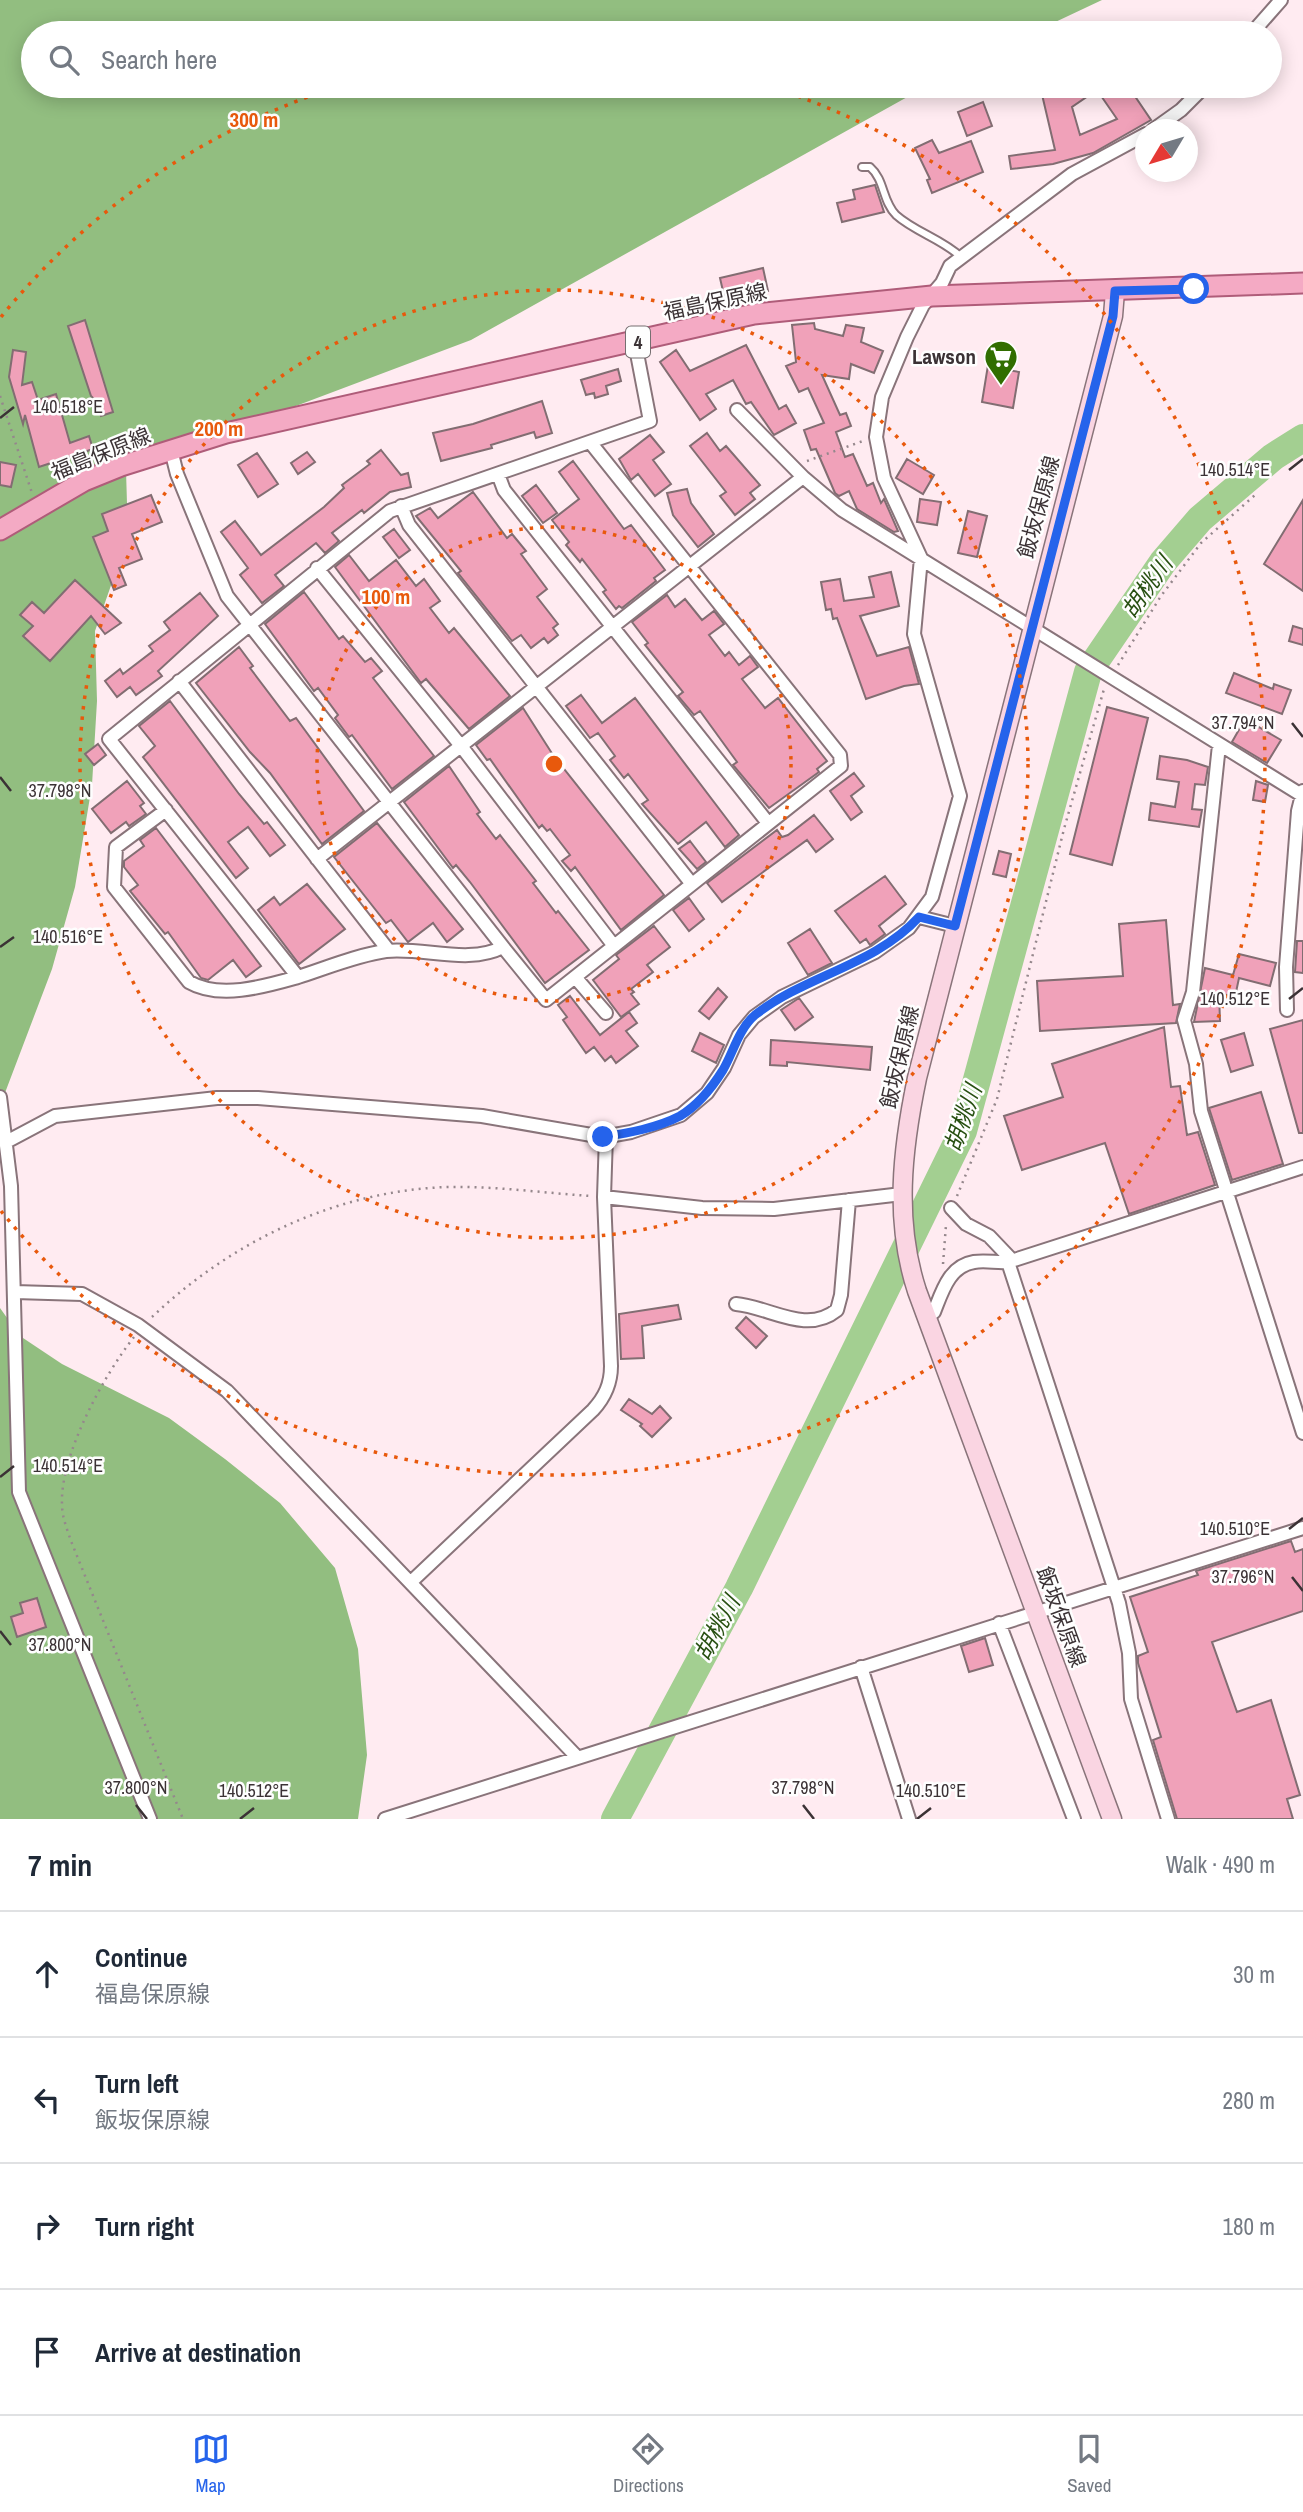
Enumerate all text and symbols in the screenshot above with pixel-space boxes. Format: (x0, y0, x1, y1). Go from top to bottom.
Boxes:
search box (21, 21, 1282, 98)
icon: search (45, 41, 83, 79)
text: Search here (101, 42, 217, 77)
text: 300 m (230, 105, 278, 134)
north arrow (1135, 119, 1198, 182)
route start (1178, 273, 1209, 304)
street label: 福島保原線 (661, 276, 769, 327)
road number: 4 (626, 326, 650, 358)
supermarket icon: Lawson (982, 338, 1020, 387)
place label: Lawson (912, 342, 976, 371)
text: 140.518°E (33, 394, 103, 419)
text: 200 m (195, 414, 243, 443)
street label: 福島保原線 (47, 420, 155, 487)
street label: 飯坂保原線 (1011, 452, 1066, 561)
text: 140.514°E (1200, 457, 1270, 482)
water label: 胡桃川 (1114, 547, 1181, 624)
text: 100 m (362, 582, 410, 611)
text: 37.794°N (1212, 710, 1275, 735)
centre of rings (542, 752, 566, 776)
text: 37.798°N (29, 778, 92, 803)
text: 140.516°E (33, 924, 103, 949)
text: 140.512°E (1200, 986, 1270, 1011)
street label: 飯坂保原線 (874, 1002, 925, 1111)
water label: 胡桃川 (937, 1077, 989, 1156)
route end (587, 1121, 618, 1152)
text: 140.514°E (33, 1453, 103, 1478)
text: 140.510°E (1200, 1516, 1270, 1541)
street label: 飯坂保原線 (1030, 1563, 1093, 1671)
text: 37.796°N (1212, 1564, 1275, 1589)
water label: 胡桃川 (687, 1587, 748, 1666)
text: 37.800°N (29, 1632, 92, 1657)
text: 37.800°N (105, 1775, 168, 1800)
text: 37.798°N (772, 1775, 835, 1800)
text: 140.512°E (219, 1778, 289, 1803)
text: 140.510°E (896, 1778, 966, 1803)
text: 7 min (28, 1845, 92, 1885)
text: Walk · 490 m (1166, 1849, 1275, 1880)
text: Continue (95, 1940, 187, 1975)
icon: ahead (28, 1955, 66, 1993)
text: 30 m (1233, 1959, 1275, 1990)
text: 福島保原線 (95, 1978, 210, 2009)
text: Turn left (95, 2066, 179, 2101)
icon: left (28, 2081, 66, 2119)
text: 280 m (1223, 2085, 1275, 2116)
text: 飯坂保原線 (95, 2104, 210, 2135)
icon: right (28, 2207, 66, 2245)
text: Turn right (95, 2209, 194, 2244)
text: 180 m (1223, 2211, 1275, 2242)
icon: arrive (28, 2333, 66, 2371)
text: Arrive at destination (95, 2335, 301, 2370)
tab: Map (192, 2430, 230, 2498)
tab: Directions (613, 2430, 684, 2498)
tab: Saved (1067, 2430, 1111, 2498)

